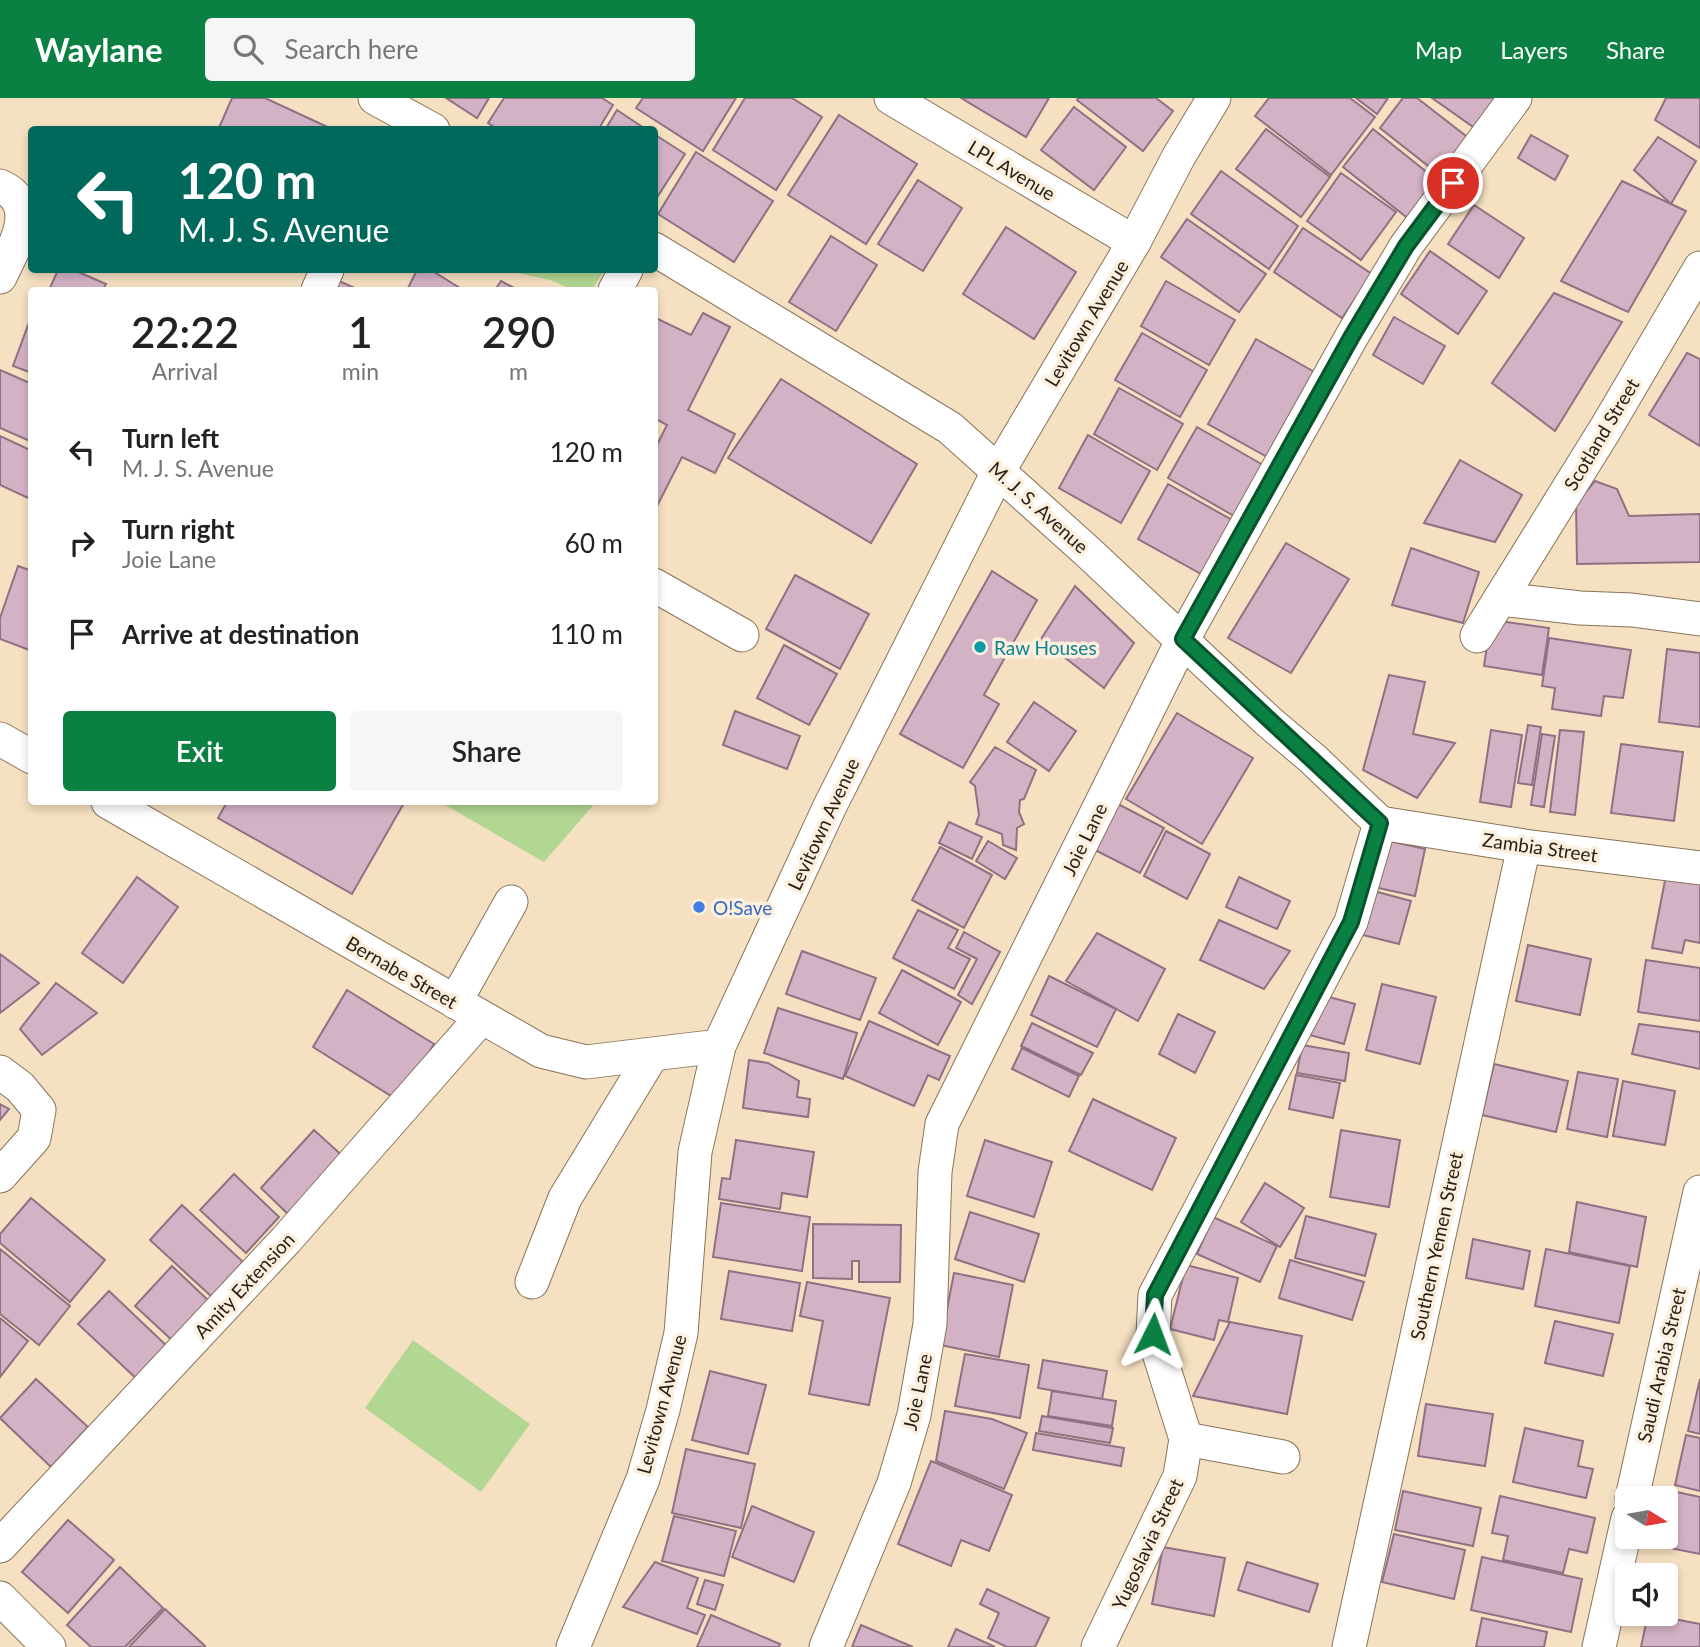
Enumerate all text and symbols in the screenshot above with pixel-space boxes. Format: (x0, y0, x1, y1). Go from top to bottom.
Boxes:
search box (205, 18, 695, 81)
text: Waylane (35, 29, 163, 69)
icon: search (229, 30, 267, 68)
text: Search here (285, 33, 419, 65)
text: Map (1415, 35, 1462, 64)
text: Layers (1500, 35, 1568, 64)
text: Share (1606, 35, 1665, 64)
street label: LPL Avenue (964, 135, 1060, 205)
text: 120 m (178, 151, 316, 209)
pin (1423, 153, 1483, 213)
icon: left (63, 154, 154, 245)
icon: arrive (1434, 164, 1472, 202)
text: M. J. S. Avenue (178, 210, 390, 249)
street label: Levitown Avenue (1039, 256, 1133, 390)
text: 22:22 (131, 307, 239, 357)
text: 1 (348, 307, 373, 357)
text: 290 (482, 307, 555, 357)
text: Arrival (152, 357, 218, 385)
text: min (342, 357, 379, 385)
text: m (509, 357, 528, 385)
street label: Scotland Street (1559, 374, 1644, 494)
text: Turn left (122, 422, 219, 454)
icon: left (63, 433, 101, 471)
text: 120 m (550, 436, 623, 468)
text: M. J. S. Avenue (122, 454, 274, 482)
street label: M. J. S. Avenue (985, 456, 1093, 558)
text: Turn right (122, 513, 235, 545)
icon: right (63, 524, 101, 562)
text: 60 m (565, 527, 623, 559)
text: Joie Lane (122, 545, 216, 573)
icon: arrive (63, 615, 101, 653)
text: Arrive at destination (122, 618, 359, 650)
text: 110 m (550, 618, 623, 650)
place label: Raw Houses (994, 636, 1097, 659)
marker: Raw Houses (972, 639, 988, 655)
button: Exit (63, 711, 336, 791)
button: Share (350, 711, 623, 791)
street label: Levitown Avenue (782, 754, 864, 894)
street label: Joie Lane (1057, 799, 1111, 879)
street label: Zambia Street (1481, 828, 1599, 866)
place label: O!Save (713, 896, 772, 919)
marker: O!Save (691, 899, 707, 915)
street label: Bernabe Street (342, 931, 462, 1013)
street label: Southern Yemen Street (1405, 1150, 1467, 1342)
street label: Amity Extension (189, 1227, 299, 1343)
street label: Saudi Arabia Street (1632, 1285, 1690, 1445)
position arrow (1116, 1297, 1190, 1371)
street label: Levitown Avenue (631, 1332, 691, 1476)
street label: Joie Lane (898, 1352, 936, 1432)
street label: Yugoslavia Street (1107, 1475, 1188, 1613)
north arrow (1615, 1486, 1678, 1549)
map controls (1615, 1486, 1678, 1626)
button: sound (1615, 1563, 1678, 1626)

